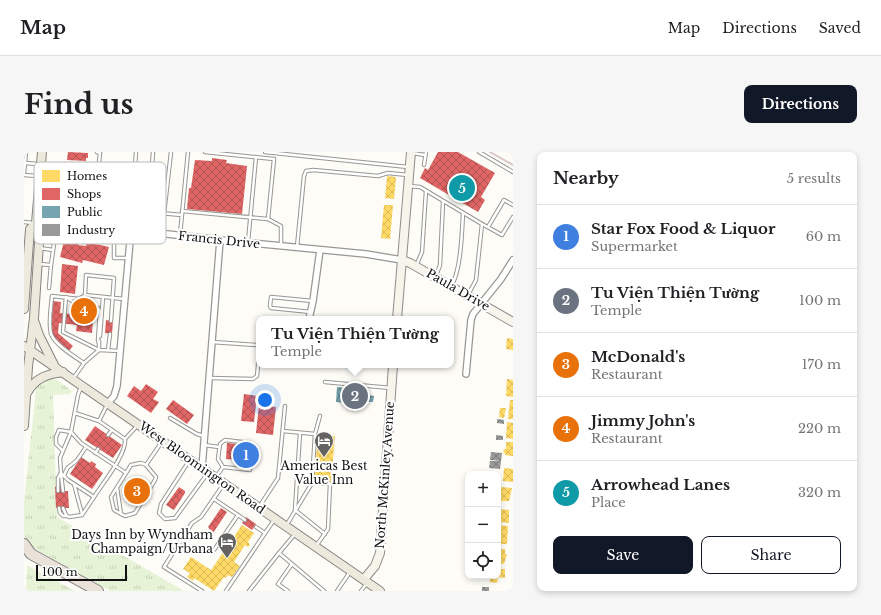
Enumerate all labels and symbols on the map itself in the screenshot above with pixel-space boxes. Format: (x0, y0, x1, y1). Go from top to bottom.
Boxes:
legend (34, 162, 166, 244)
text: Homes (67, 169, 107, 183)
pin: 5 (449, 173, 475, 203)
text: Shops (67, 187, 101, 201)
text: Public (67, 205, 102, 219)
text: Industry (67, 223, 115, 237)
street label: Francis Drive (177, 228, 261, 251)
street label: Paula Drive (424, 265, 493, 314)
pin: 4 (71, 296, 97, 326)
pin: 2 (342, 381, 368, 411)
your location (255, 390, 275, 410)
street label: North McKinley Avenue (372, 401, 397, 549)
street label: West Bloomington Road (135, 418, 268, 517)
hotel icon: Americas Best Value Inn (313, 430, 335, 458)
pin: 1 (233, 440, 259, 470)
place label: Americas Best Value Inn (280, 458, 368, 487)
pin: 3 (124, 476, 150, 506)
place label: Days Inn by Wyndham Champaign/Urbana (71, 527, 213, 556)
hotel icon: Days Inn by Wyndham Champaign/Urbana (216, 531, 238, 559)
scale bar (36, 563, 127, 582)

